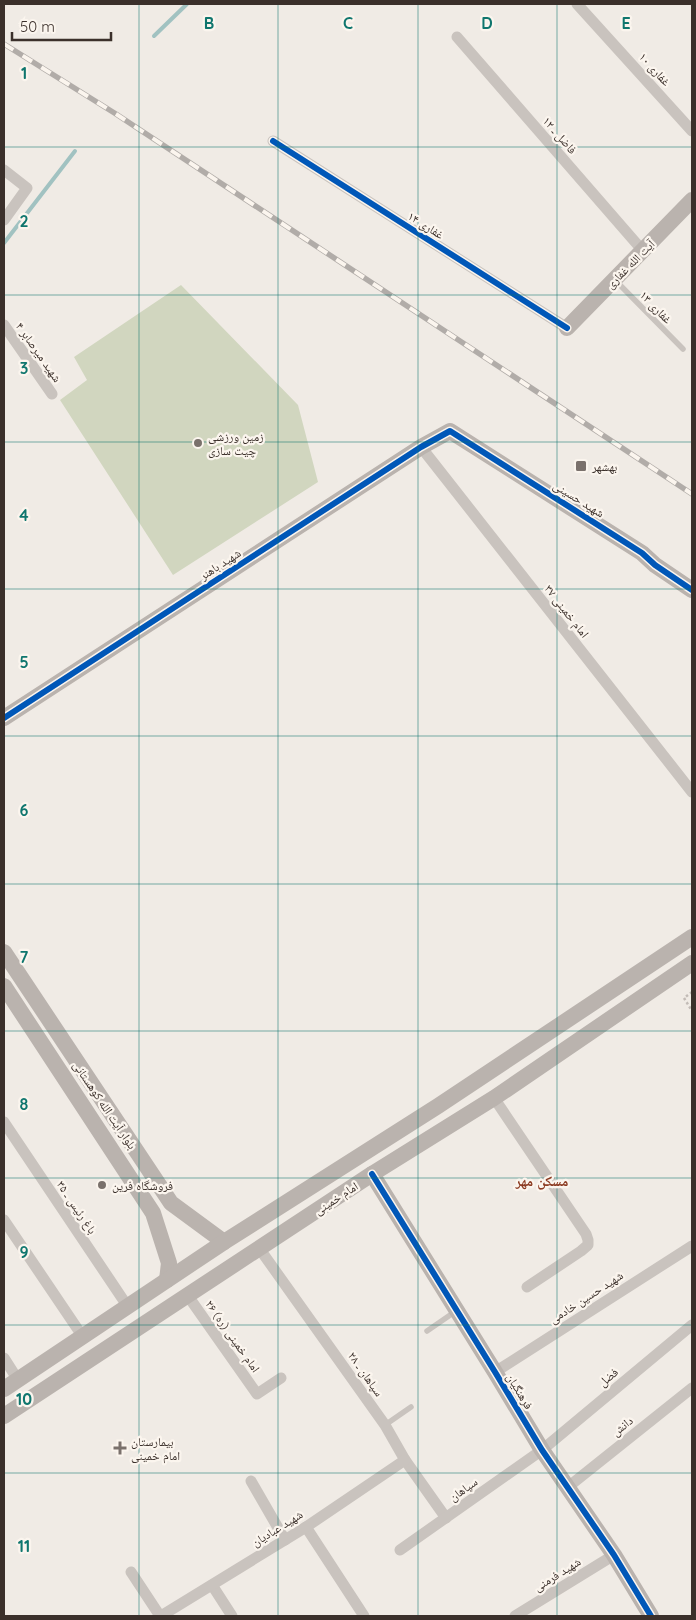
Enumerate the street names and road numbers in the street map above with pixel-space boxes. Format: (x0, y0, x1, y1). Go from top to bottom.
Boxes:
street label: غفاری ۱۰ (636, 49, 674, 89)
street label: فاضل ـ ۱۲ (540, 113, 580, 157)
street label: غفاری ۱۴ (405, 208, 447, 242)
street label: آیت الله غفاری (602, 236, 658, 292)
street label: غفاری ۱۳ (637, 287, 675, 327)
street label: شهید میرصابر ۴ (13, 319, 65, 385)
street label: شهید حسینی (551, 477, 607, 521)
street label: شهید باهنر (196, 545, 244, 584)
street label: امام خمینی ۳۷ (541, 581, 592, 641)
street label: بلوار آیت الله کوهستانی (70, 1058, 140, 1152)
street label: باغ رئیس ـ ۳۵ (53, 1177, 100, 1237)
street label: امام خمینی (311, 1178, 361, 1219)
street label: شهید حسین خادمی (546, 1267, 626, 1327)
street label: امام خمینی (ره) ۲۶ (202, 1297, 264, 1376)
street label: سپاهان ـ ۲۸ (345, 1349, 387, 1399)
street label: فضل (595, 1364, 621, 1390)
street label: فرهنگیان (503, 1370, 537, 1412)
street label: دانش (608, 1413, 636, 1439)
street label: سپاهان (446, 1474, 480, 1504)
street label: شهید عبادیان (249, 1506, 306, 1550)
street label: شهید فرمنی (531, 1554, 584, 1595)

